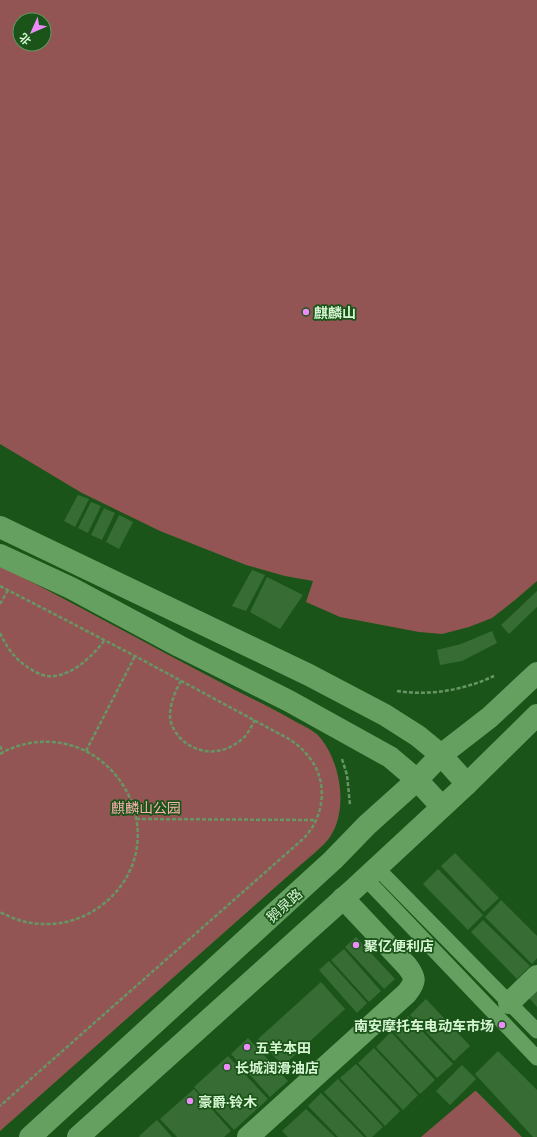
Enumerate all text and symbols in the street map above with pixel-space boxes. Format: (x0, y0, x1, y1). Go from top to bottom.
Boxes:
north arrow (12, 12, 52, 52)
text: 北 (16, 31, 33, 48)
place label: 麒麟山 (314, 304, 356, 321)
marker: 麒麟山 (301, 307, 311, 317)
park label: 麒麟山公园 (111, 799, 181, 816)
street label: 鹅泉路 (263, 885, 305, 925)
place label: 聚亿便利店 (364, 937, 434, 954)
marker: 聚亿便利店 (351, 940, 361, 950)
place label: 南安摩托车电动车市场 (354, 1017, 494, 1034)
marker: 南安摩托车电动车市场 (497, 1020, 507, 1030)
place label: 五羊本田 (255, 1039, 311, 1056)
marker: 五羊本田 (242, 1042, 252, 1052)
place label: 长城润滑油店 (235, 1059, 319, 1076)
marker: 长城润滑油店 (222, 1062, 232, 1072)
place label: 豪爵·铃木 (198, 1093, 257, 1110)
marker: 豪爵·铃木 (185, 1096, 195, 1106)

